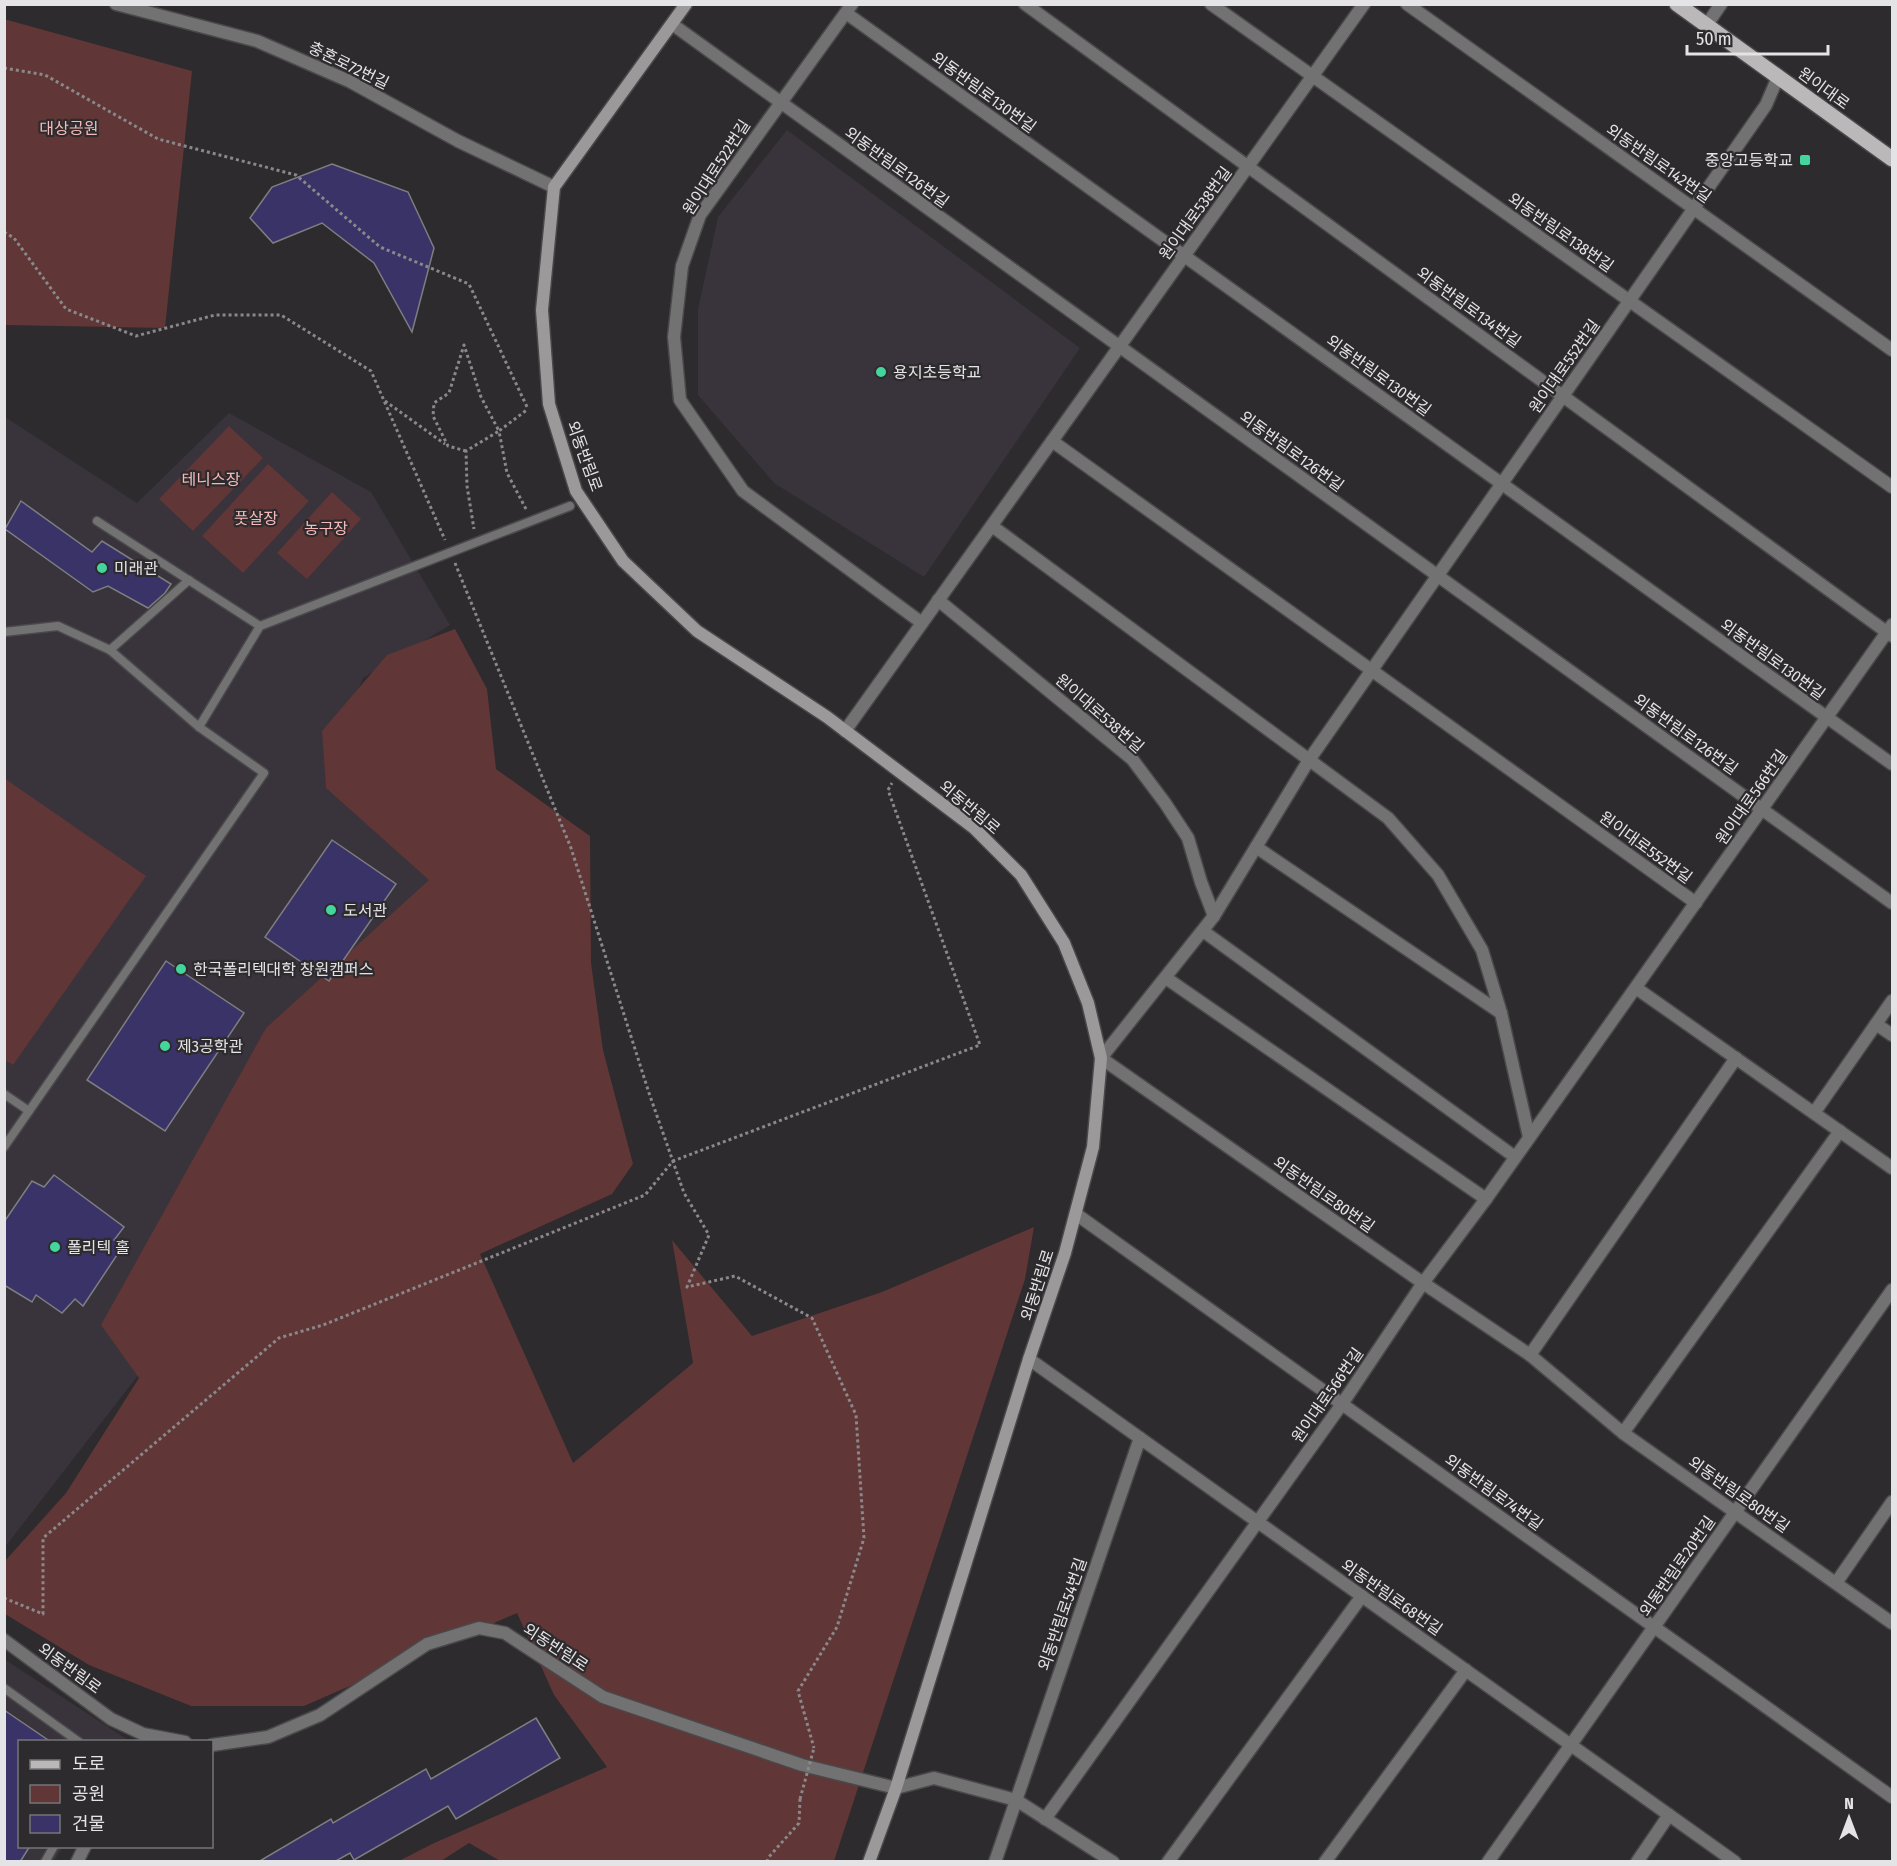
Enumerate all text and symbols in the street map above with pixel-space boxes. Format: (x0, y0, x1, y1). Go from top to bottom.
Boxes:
scale bar (1687, 18, 1828, 56)
text: 50 m (1696, 28, 1732, 50)
street label: 충혼로72번길 (306, 38, 392, 93)
street label: 외동반림로130번길 (928, 48, 1040, 137)
street label: 원이대로 (1794, 63, 1853, 114)
street label: 원이대로522번길 (679, 116, 754, 218)
park label: 대상공원 (40, 119, 98, 138)
street label: 외동반림로142번길 (1603, 120, 1715, 207)
street label: 외동반림로126번길 (841, 123, 953, 212)
place label: 중앙고등학교 (1705, 151, 1793, 170)
marker: 중앙고등학교 (1798, 153, 1812, 167)
street label: 원이대로538번길 (1155, 163, 1236, 264)
street label: 외동반림로138번길 (1504, 189, 1617, 276)
street label: 외동반림로134번길 (1413, 263, 1525, 352)
street label: 원이대로552번길 (1525, 316, 1604, 417)
street label: 외동반림로130번길 (1323, 331, 1435, 420)
place label: 용지초등학교 (893, 363, 981, 382)
marker: 용지초등학교 (874, 365, 888, 379)
street label: 외동반림로126번길 (1236, 407, 1348, 496)
street label: 외동반림로 (563, 418, 606, 494)
park label: 테니스장 (182, 470, 241, 489)
park label: 풋살장 (234, 509, 278, 528)
park label: 농구장 (304, 519, 348, 538)
place label: 미래관 (114, 559, 158, 578)
marker: 미래관 (95, 561, 109, 575)
street label: 외동반림로130번길 (1717, 615, 1829, 704)
street label: 원이대로538번길 (1052, 670, 1148, 757)
street label: 외동반림로126번길 (1630, 690, 1742, 779)
street label: 원이대로566번길 (1712, 746, 1791, 848)
street label: 외동반림로 (935, 776, 1004, 838)
street label: 원이대로552번길 (1596, 807, 1696, 887)
place label: 도서관 (343, 901, 387, 920)
marker: 도서관 (324, 903, 338, 917)
place label: 한국폴리텍대학 창원캠퍼스 (193, 960, 373, 979)
marker: 한국폴리텍대학 창원캠퍼스 (174, 962, 188, 976)
place label: 제3공학관 (177, 1037, 243, 1056)
marker: 제3공학관 (158, 1039, 172, 1053)
street label: 외동반림로80번길 (1269, 1152, 1378, 1236)
place label: 폴리텍 홀 (67, 1238, 130, 1257)
marker: 폴리텍 홀 (48, 1240, 62, 1254)
street label: 외동반림로 (1017, 1247, 1058, 1323)
street label: 원이대로566번길 (1288, 1344, 1367, 1446)
street label: 외동반림로74번길 (1441, 1450, 1547, 1534)
street label: 외동반림로80번길 (1684, 1452, 1793, 1536)
street label: 외동반림로20번길 (1636, 1512, 1719, 1620)
street label: 외동반림로54번길 (1034, 1555, 1091, 1673)
street label: 외동반림로68번길 (1338, 1556, 1446, 1639)
street label: 외동반림로 (520, 1619, 592, 1676)
street label: 외동반림로 (34, 1639, 105, 1698)
legend (18, 1740, 213, 1848)
text: 도로 (72, 1753, 105, 1775)
text: 공원 (72, 1783, 105, 1805)
north arrow (1819, 1788, 1879, 1848)
text: N (1844, 1794, 1854, 1813)
text: 건물 (72, 1813, 105, 1835)

